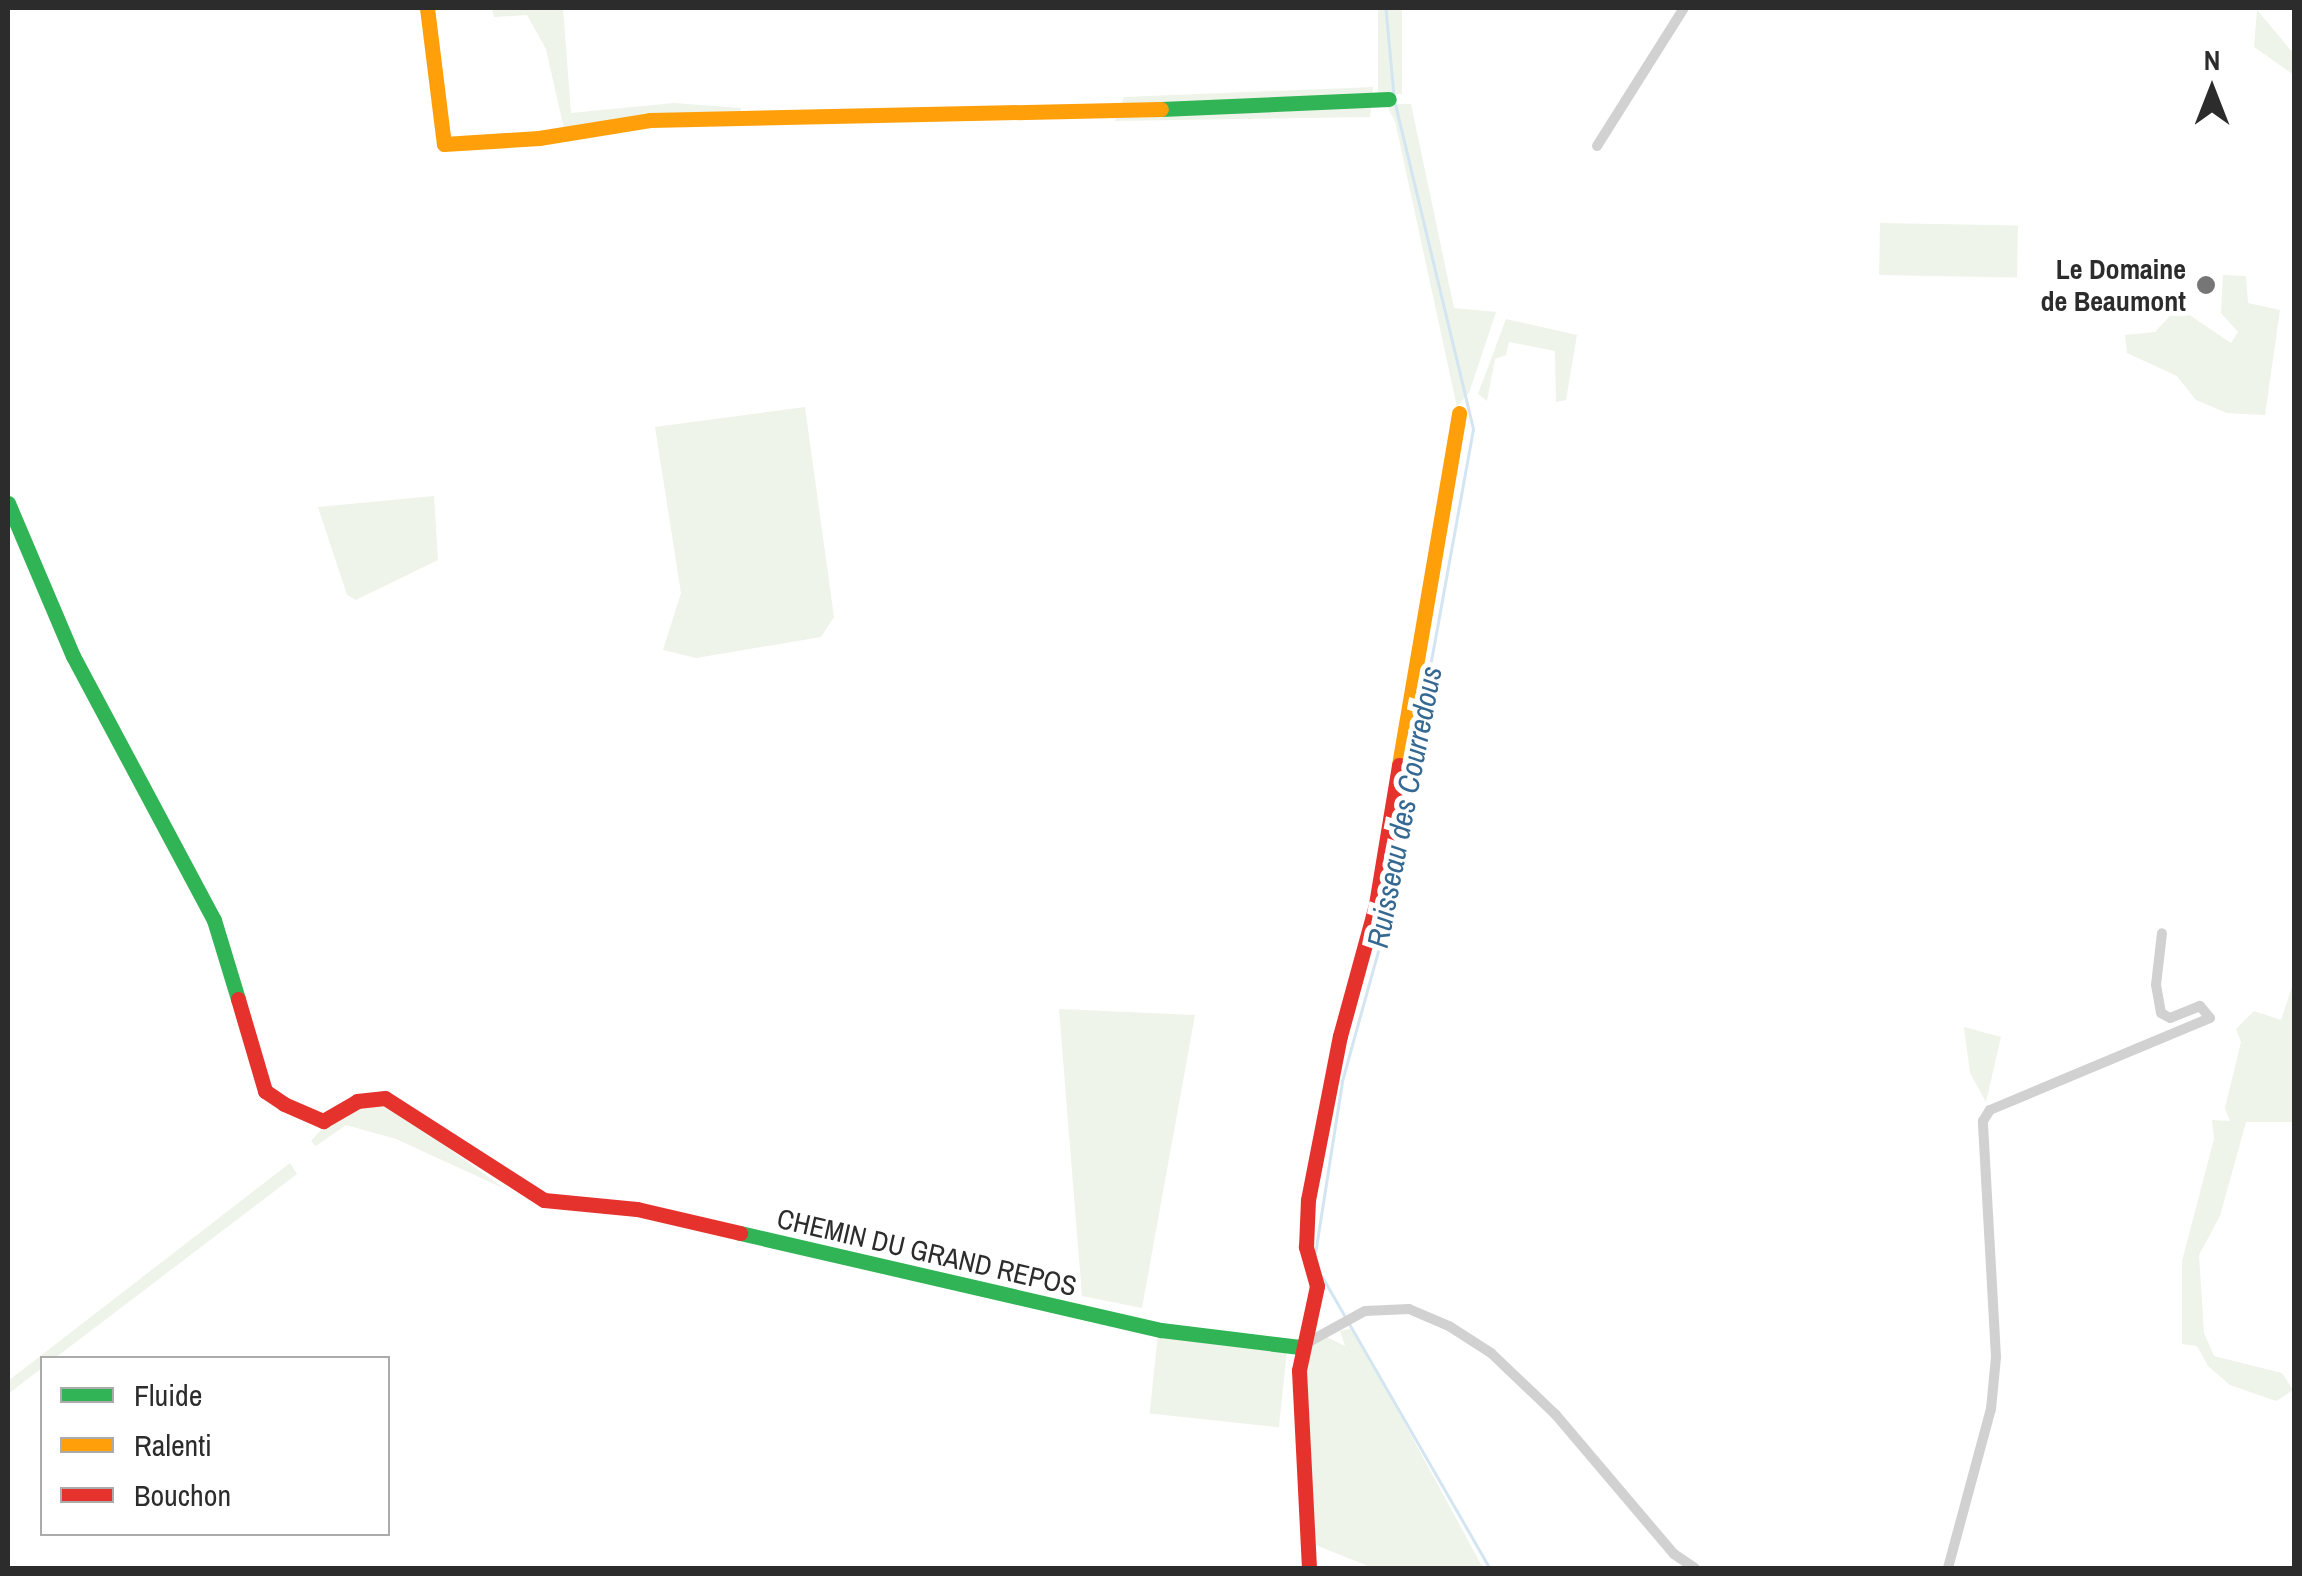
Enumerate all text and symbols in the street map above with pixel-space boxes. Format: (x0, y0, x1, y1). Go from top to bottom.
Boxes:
north arrow (2162, 40, 2262, 140)
text: N (2204, 41, 2220, 79)
place label: Le Domaine de Beaumont (2041, 252, 2186, 318)
marker: Le Domaine de Beaumont (2195, 274, 2217, 296)
water label: Ruisseau des Courredous (1359, 663, 1449, 951)
street label: CHEMIN DU GRAND REPOS (774, 1201, 1080, 1303)
legend (40, 1356, 390, 1536)
text: Fluide (134, 1375, 202, 1415)
text: Ralenti (134, 1425, 212, 1465)
text: Bouchon (134, 1475, 231, 1515)

